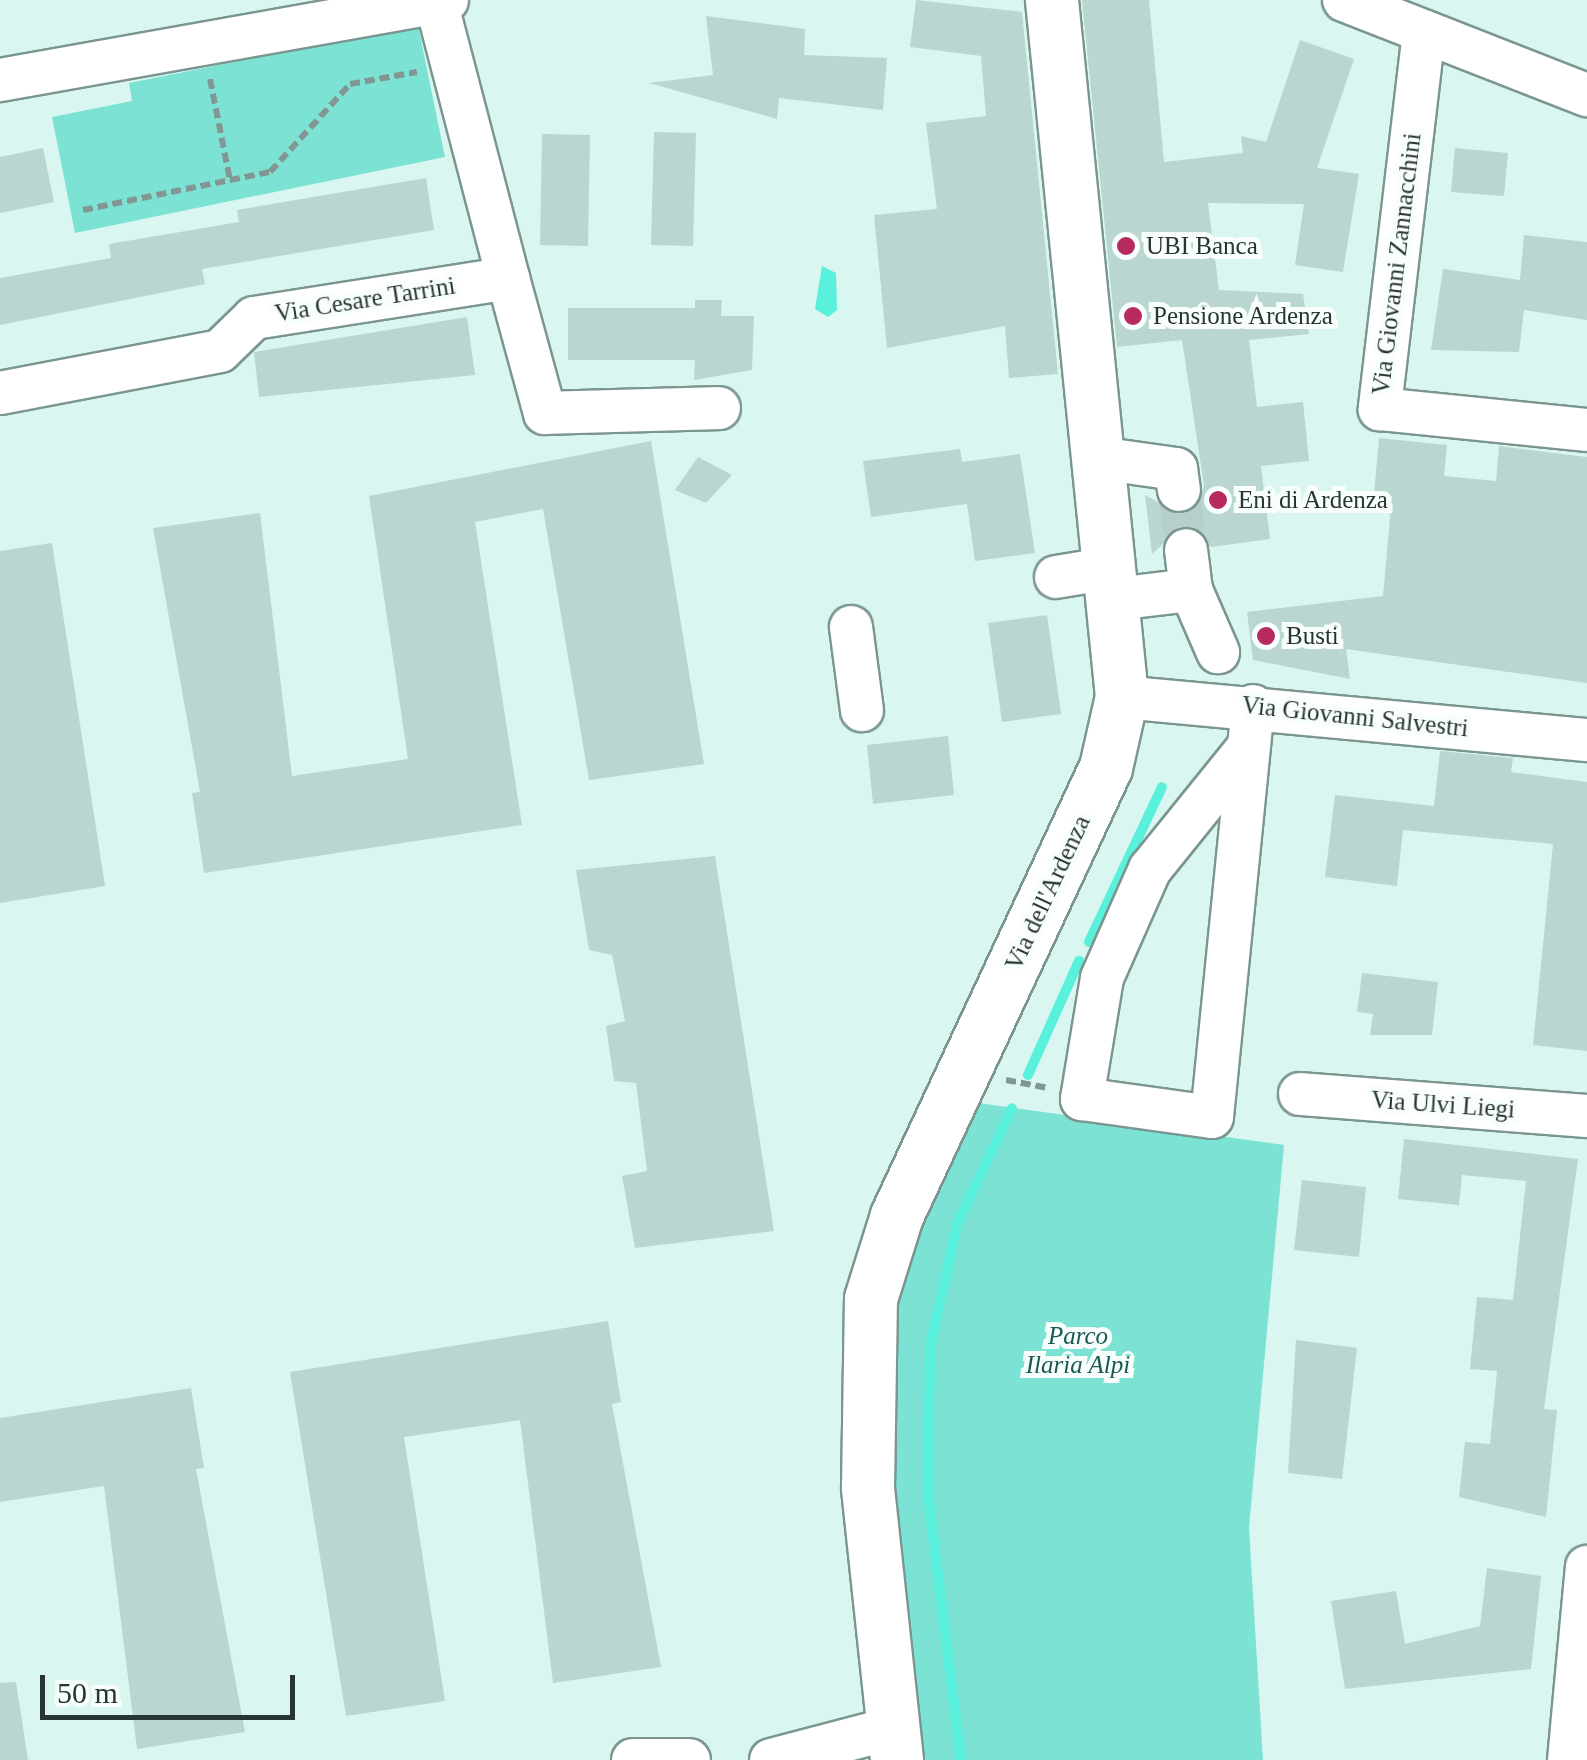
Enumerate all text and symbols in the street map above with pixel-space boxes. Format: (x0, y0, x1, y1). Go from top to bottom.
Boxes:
street label: Via Giovanni Zannacchini (1366, 131, 1428, 397)
place label: UBI Banca (1146, 231, 1258, 261)
marker: UBI Banca (1115, 235, 1137, 257)
street label: Via Cesare Tarrini (272, 271, 458, 329)
place label: Pensione Ardenza (1153, 301, 1334, 331)
marker: Pensione Ardenza (1122, 305, 1144, 327)
place label: Eni di Ardenza (1238, 485, 1389, 515)
marker: Eni di Ardenza (1207, 489, 1229, 511)
place label: Busti (1286, 621, 1339, 651)
marker: Busti (1255, 625, 1277, 647)
street label: Via Giovanni Salvestri (1240, 690, 1470, 744)
street label: Via dell'Ardenza (999, 811, 1097, 975)
street label: Via Ulvi Liegi (1370, 1085, 1516, 1125)
park label: Parco Ilaria Alpi (1026, 1322, 1130, 1381)
scale bar (45, 1655, 300, 1717)
text: 50 m (57, 1676, 118, 1709)

